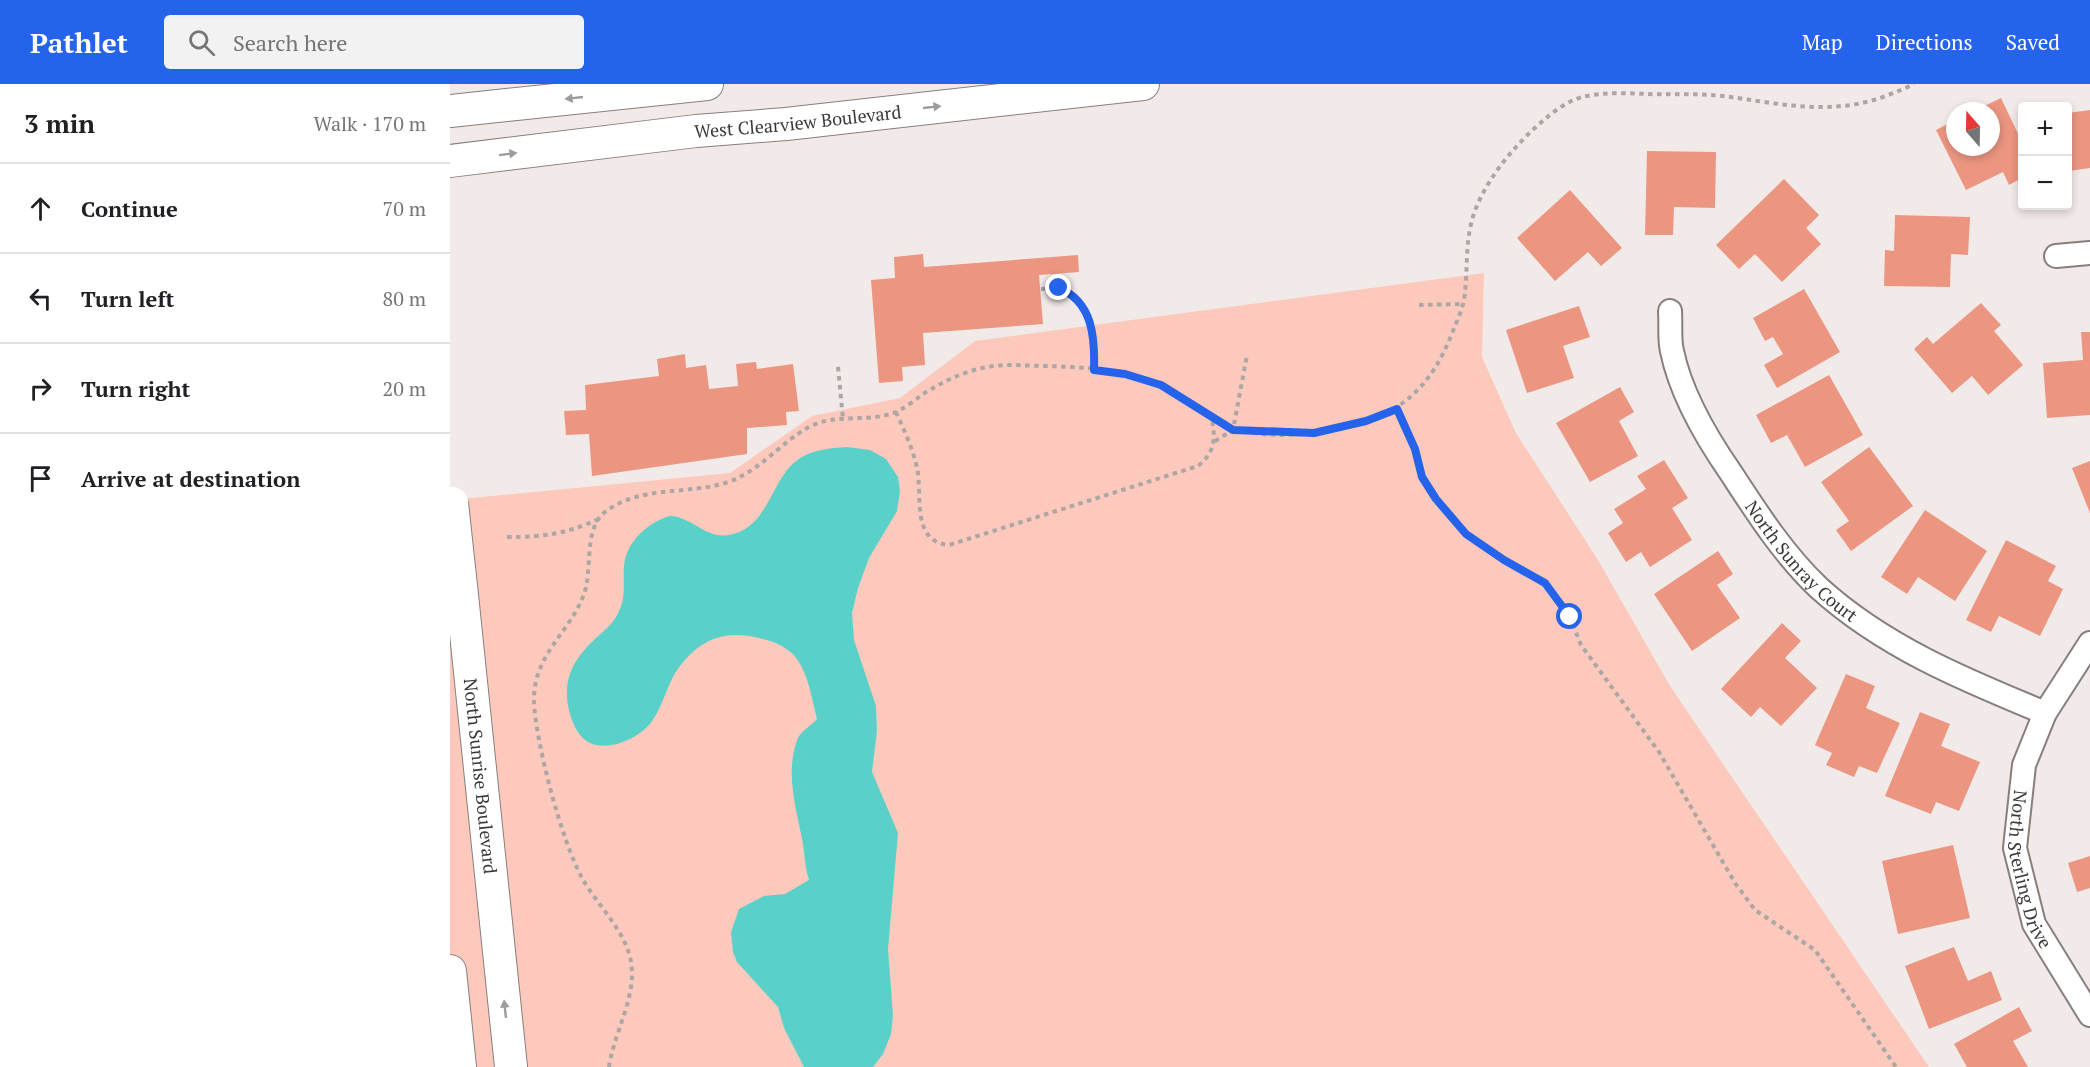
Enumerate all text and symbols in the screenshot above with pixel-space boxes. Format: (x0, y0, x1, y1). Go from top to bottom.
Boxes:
search box (164, 15, 584, 69)
text: Pathlet (30, 24, 128, 61)
icon: search (185, 26, 218, 59)
text: Search here (233, 28, 347, 57)
text: Map (1802, 28, 1843, 56)
text: Directions (1876, 28, 1973, 56)
text: Saved (2006, 28, 2060, 56)
one-way arrow (564, 93, 583, 103)
street label: West Clearview Boulevard (693, 99, 902, 143)
north arrow (1946, 102, 2000, 156)
map controls (2018, 102, 2072, 210)
button: + (2018, 102, 2072, 156)
one-way arrow (922, 103, 941, 112)
text: 3 min (24, 106, 95, 140)
text: Walk · 170 m (314, 110, 426, 137)
one-way arrow (499, 149, 518, 158)
button: − (2018, 156, 2072, 210)
icon: ahead (24, 192, 57, 225)
text: Continue (81, 194, 178, 223)
text: 70 m (383, 195, 426, 222)
route end (1045, 274, 1071, 300)
icon: left (24, 282, 57, 315)
text: Turn left (81, 284, 174, 313)
text: 80 m (383, 285, 426, 312)
icon: right (24, 372, 57, 405)
text: Turn right (81, 374, 190, 403)
text: 20 m (383, 375, 426, 402)
icon: arrive (24, 462, 57, 495)
text: Arrive at destination (81, 464, 300, 493)
street label: North Sunray Court (1740, 496, 1863, 627)
route start (1556, 603, 1582, 629)
street label: North Sunrise Boulevard (459, 677, 503, 875)
street label: North Sterling Drive (2003, 789, 2058, 953)
one-way arrow (500, 999, 510, 1018)

